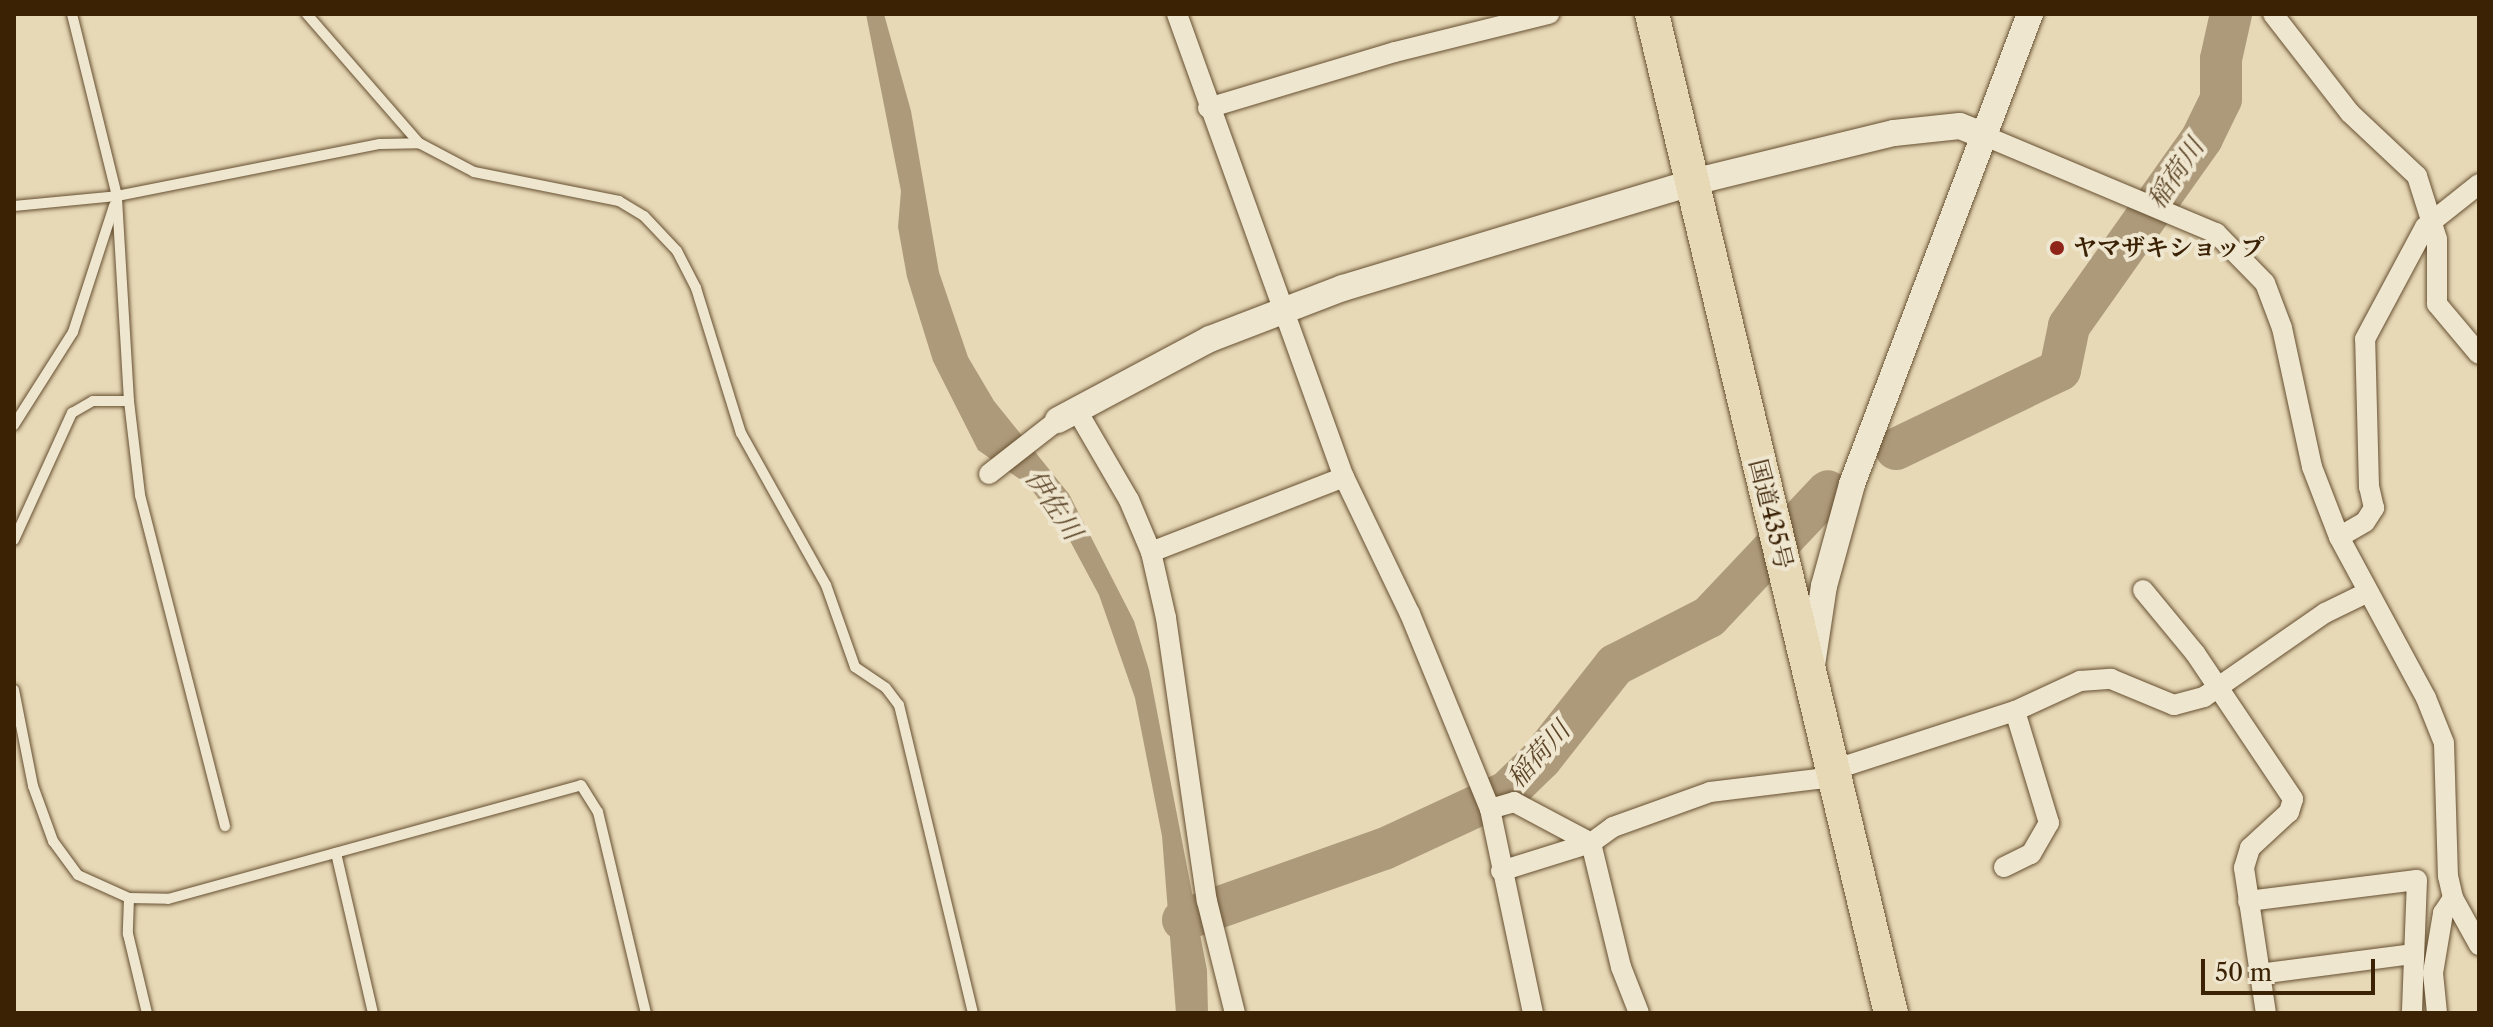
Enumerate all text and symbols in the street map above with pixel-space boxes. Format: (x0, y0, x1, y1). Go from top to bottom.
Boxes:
water label: 稲荷川 (2141, 133, 2211, 215)
place label: ヤマザキショップ (2073, 234, 2265, 262)
marker: ヤマザキショップ (2048, 239, 2066, 257)
street label: 国道435号 (1743, 456, 1799, 572)
water label: 伊佐川 (1018, 464, 1088, 546)
water label: 稲荷川 (1501, 716, 1577, 794)
scale bar (2205, 943, 2379, 993)
text: 50 m (2215, 958, 2272, 987)

